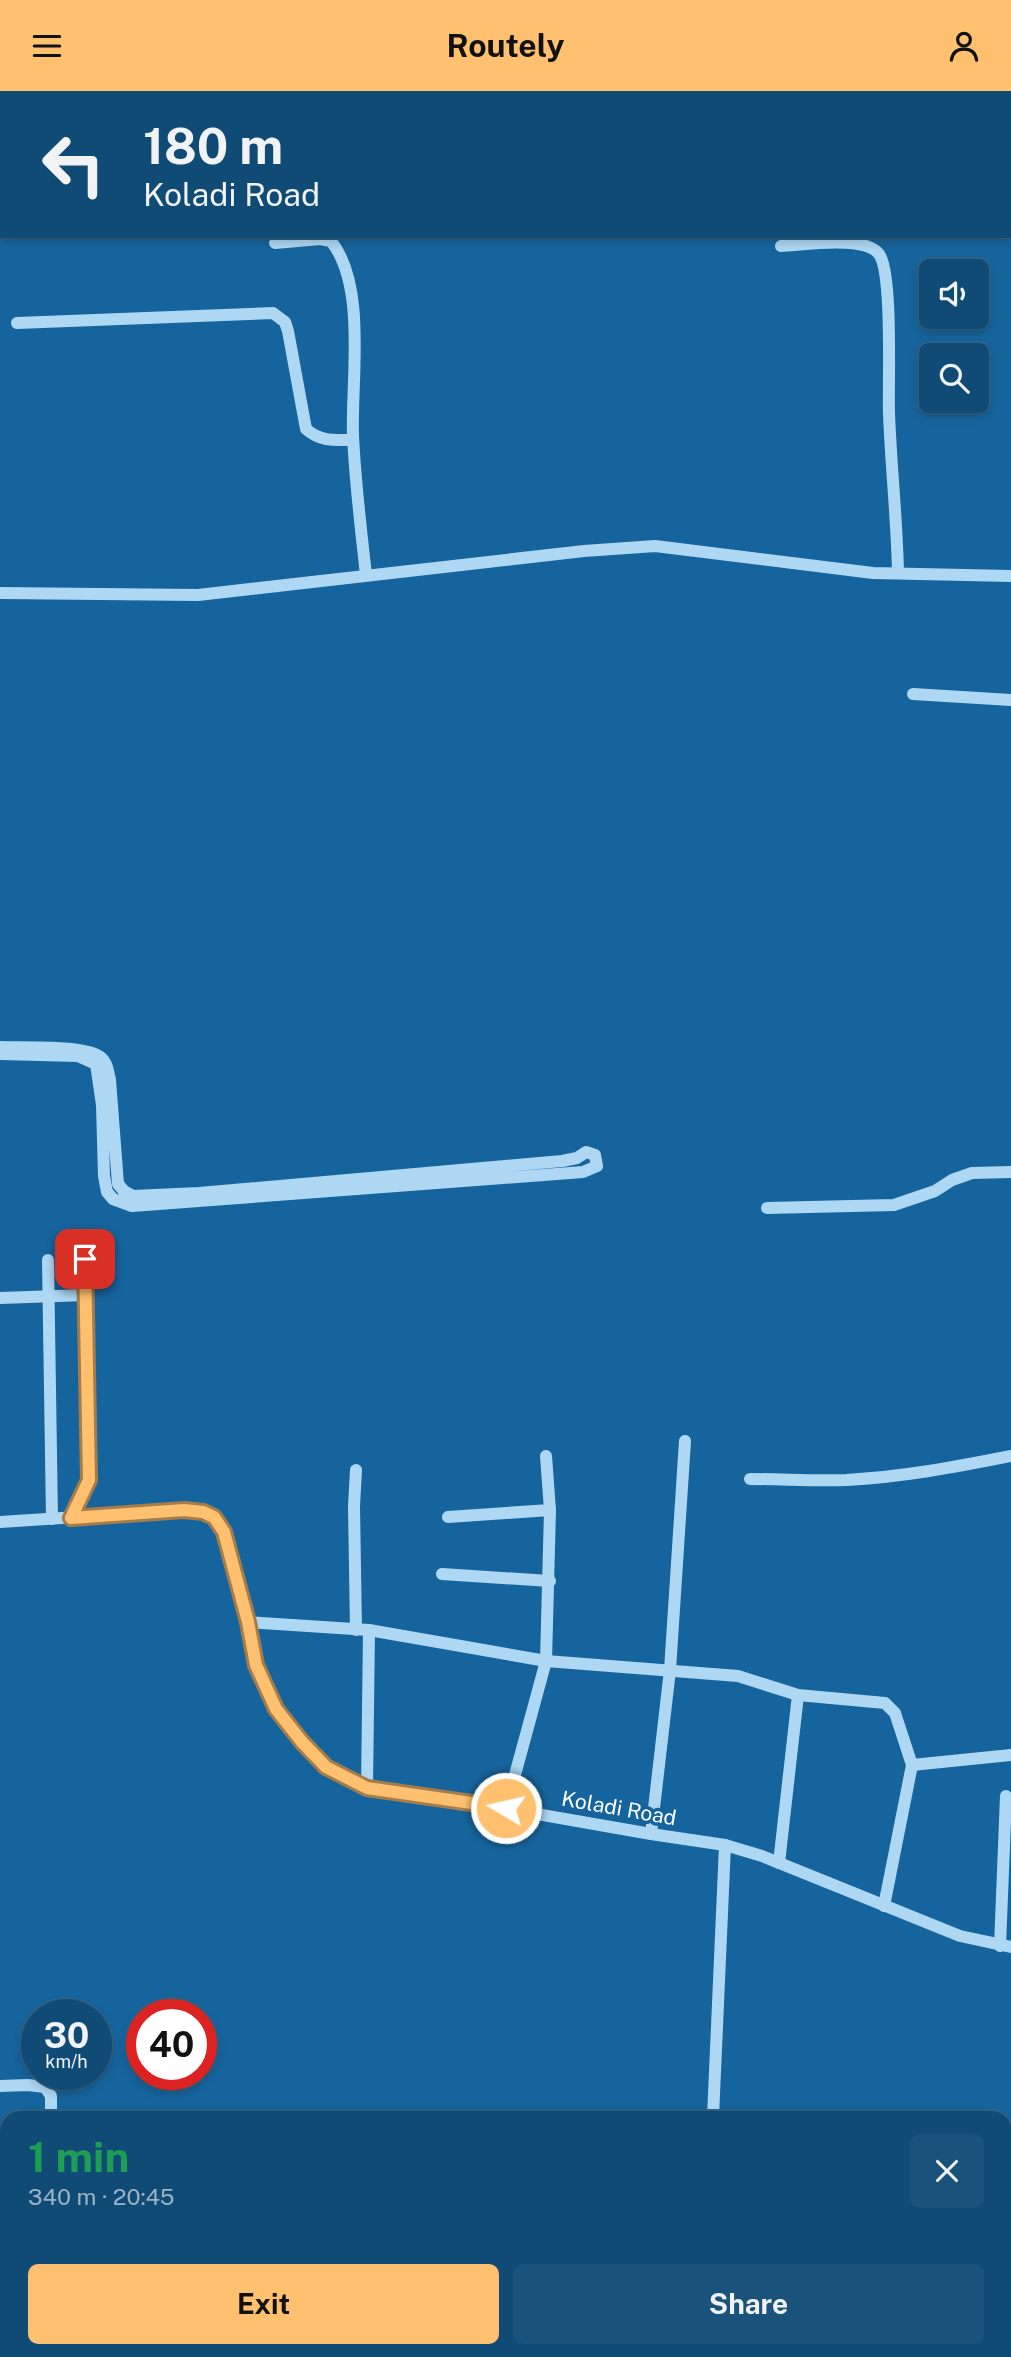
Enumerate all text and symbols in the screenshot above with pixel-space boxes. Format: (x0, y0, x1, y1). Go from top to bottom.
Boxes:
icon: menu (28, 27, 66, 65)
text: Routely (447, 27, 565, 64)
icon: person (945, 27, 983, 65)
text: 180 m (143, 117, 283, 175)
icon: left (28, 119, 119, 210)
text: Koladi Road (143, 176, 320, 213)
map controls (919, 259, 989, 413)
button: sound (919, 259, 989, 329)
button: search (919, 343, 989, 413)
pin (55, 1229, 115, 1289)
icon: arrive (66, 1240, 104, 1278)
position arrow (469, 1771, 543, 1845)
street label: Koladi Road (560, 1786, 678, 1830)
speed limit sign: 40 (126, 1999, 217, 2090)
text: 30 (44, 2015, 89, 2056)
text: km/h (45, 2051, 88, 2072)
text: 1 min (28, 2132, 129, 2181)
button: close (910, 2134, 984, 2208)
text: 340 m · 20:45 (28, 2183, 175, 2210)
button: Exit (28, 2264, 499, 2344)
button: Share (513, 2264, 984, 2344)

